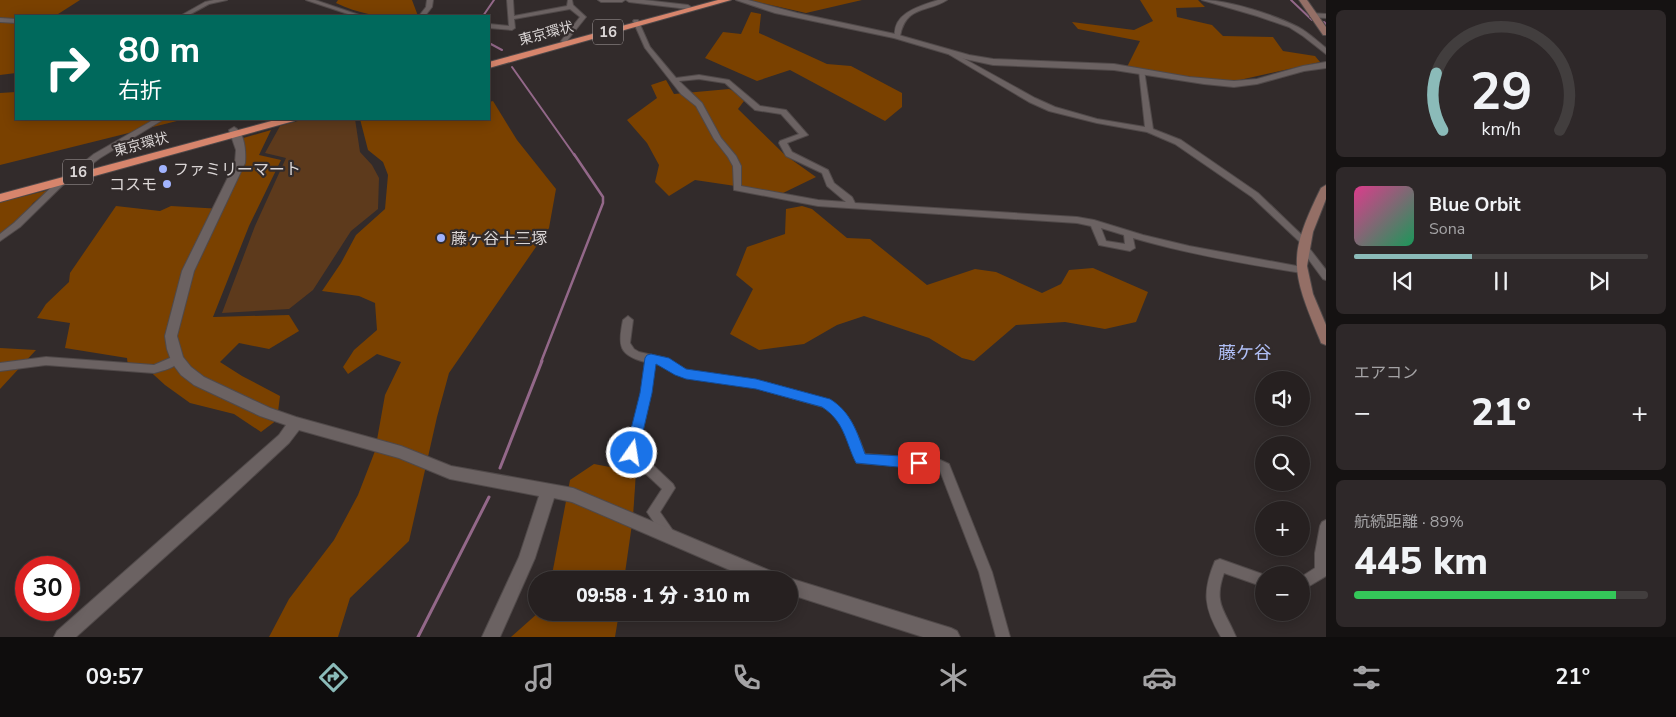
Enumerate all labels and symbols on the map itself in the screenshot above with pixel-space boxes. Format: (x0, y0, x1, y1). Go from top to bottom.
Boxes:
street label: 東京環状 (517, 17, 576, 50)
road number: 16 (593, 20, 623, 44)
street label: 東京環状 (112, 128, 171, 161)
place label: ファミリーマート (173, 159, 301, 181)
road number: 16 (63, 160, 93, 184)
marker: ファミリーマート (157, 163, 169, 175)
place label: コスモ (109, 174, 157, 196)
marker: コスモ (161, 178, 173, 190)
place label: 藤ヶ谷十三塚 (451, 228, 547, 250)
marker: 藤ヶ谷十三塚 (435, 232, 447, 244)
district label: 藤ケ谷 (1218, 341, 1272, 365)
position arrow (605, 426, 657, 478)
pin (898, 442, 940, 484)
speed limit sign: 30 (15, 556, 80, 621)

